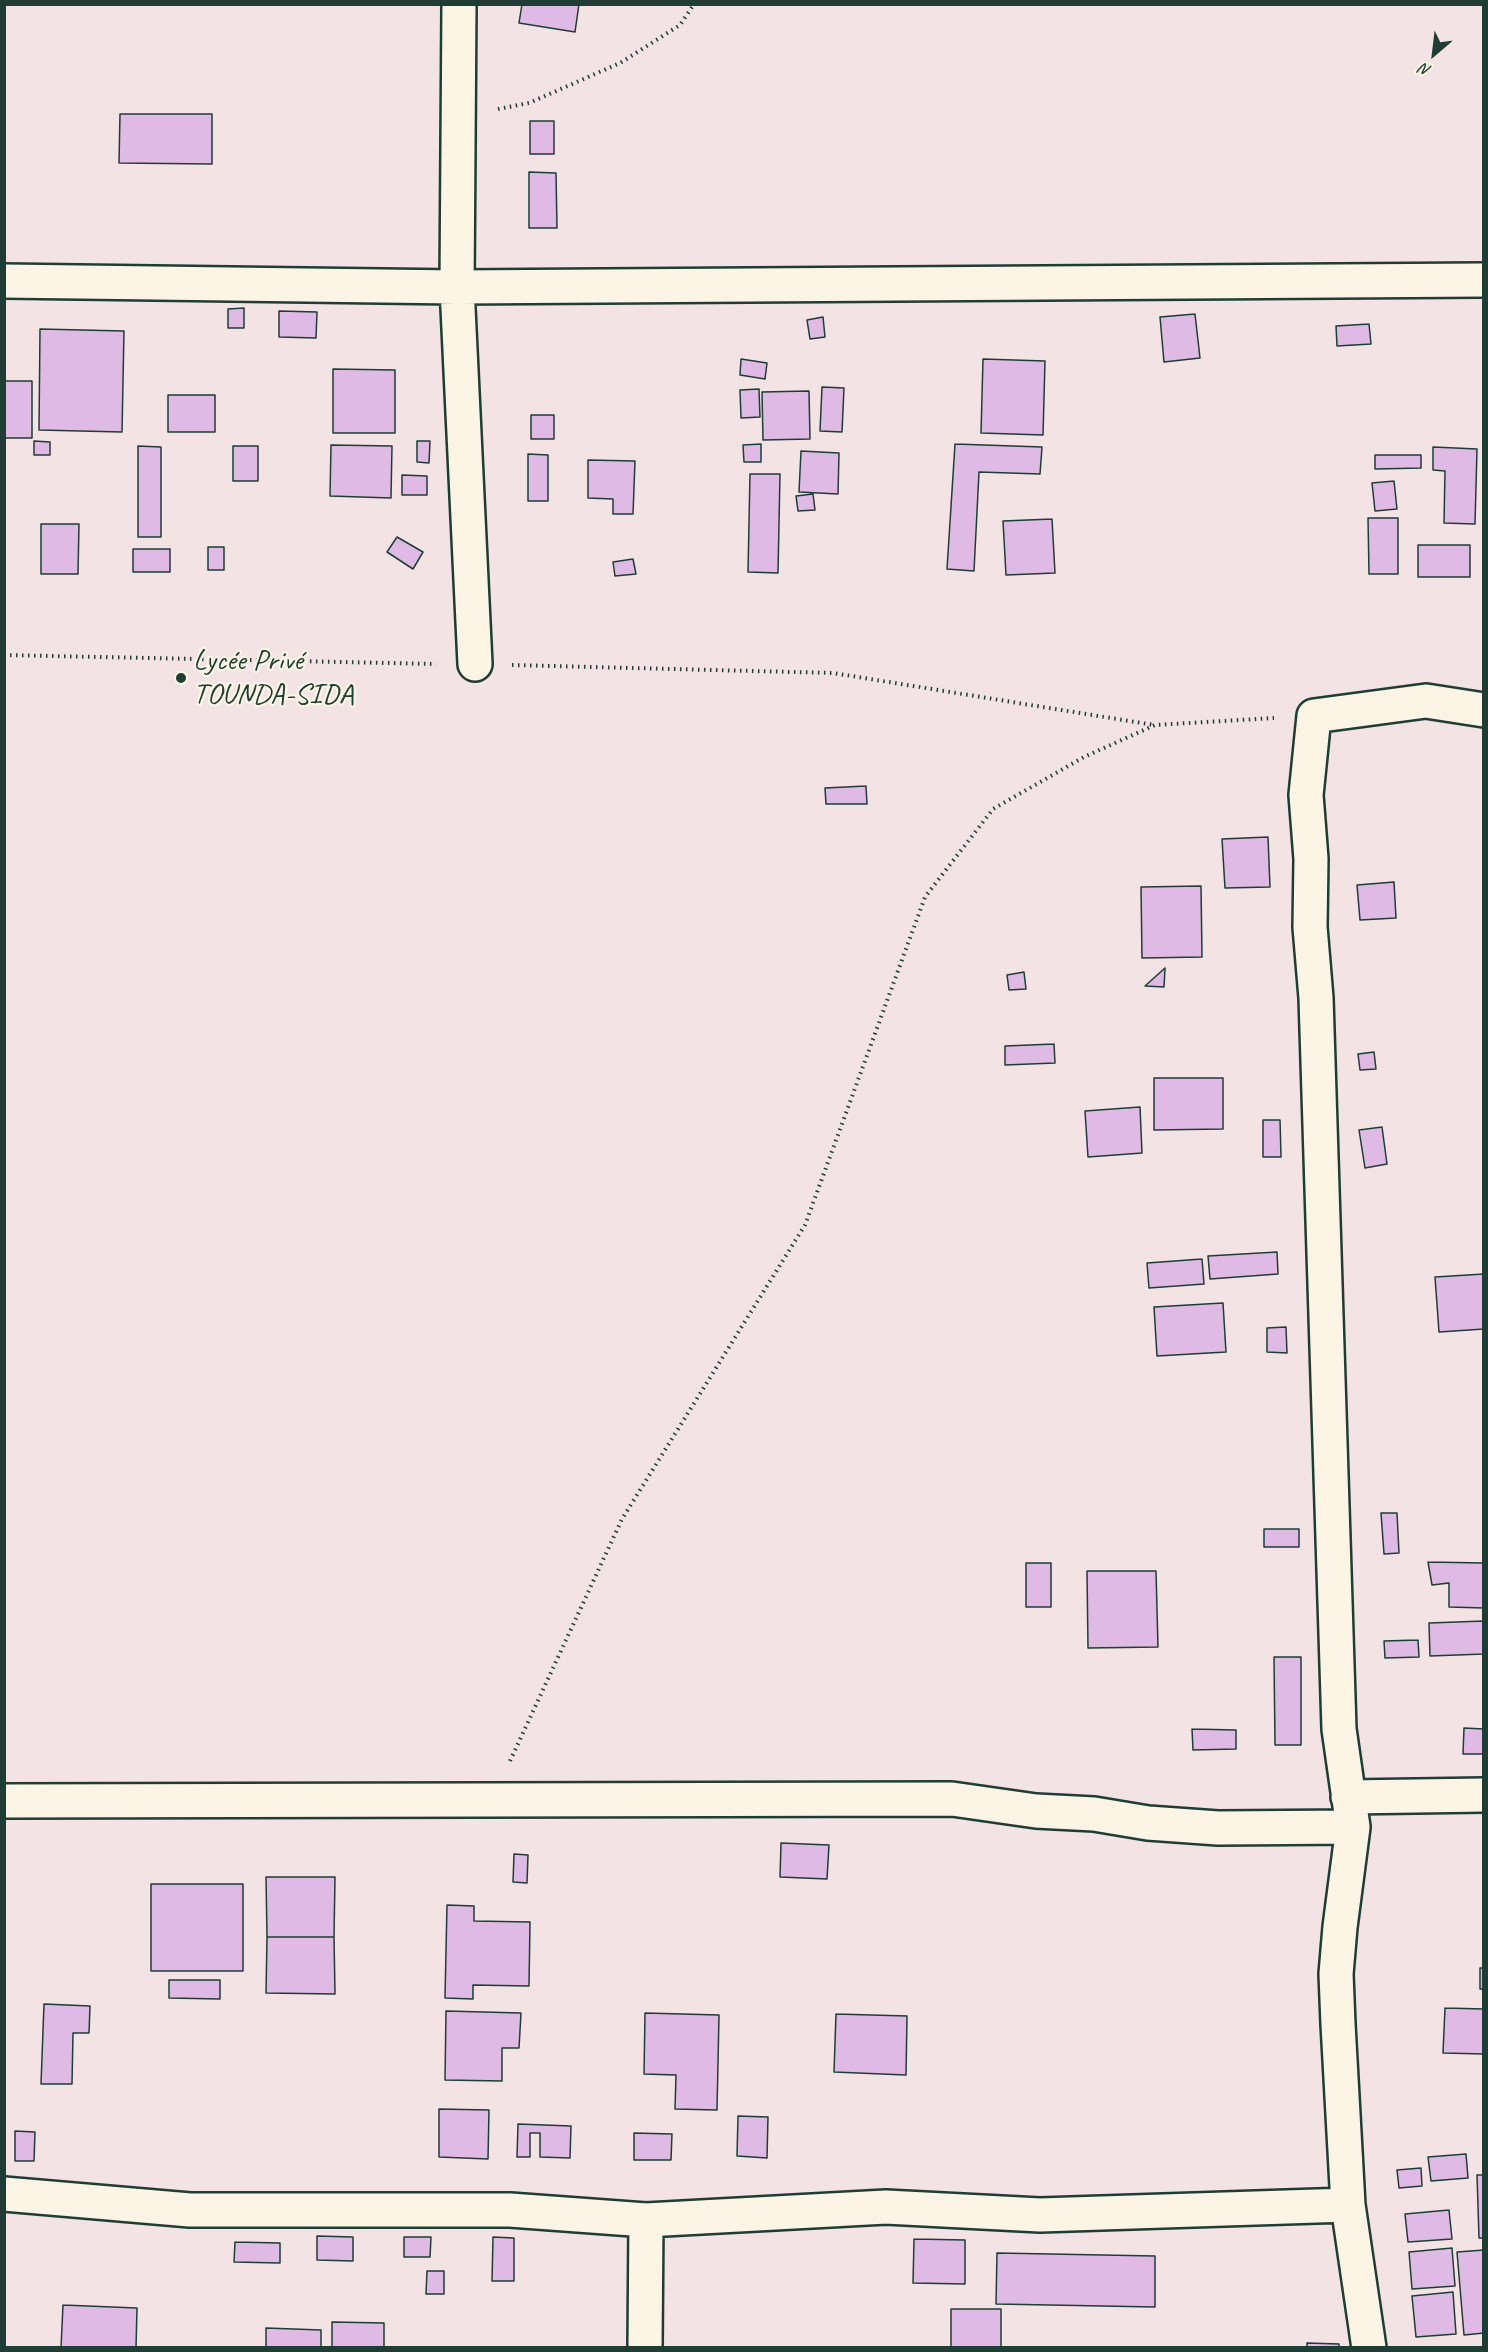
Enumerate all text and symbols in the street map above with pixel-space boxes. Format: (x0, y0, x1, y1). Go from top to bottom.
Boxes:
north arrow (1404, 24, 1464, 84)
text: N (1416, 59, 1435, 81)
place label: Lycée Privé TOUNDA-SIDA (193, 643, 353, 714)
marker: Lycée Privé TOUNDA-SIDA (174, 671, 188, 685)

